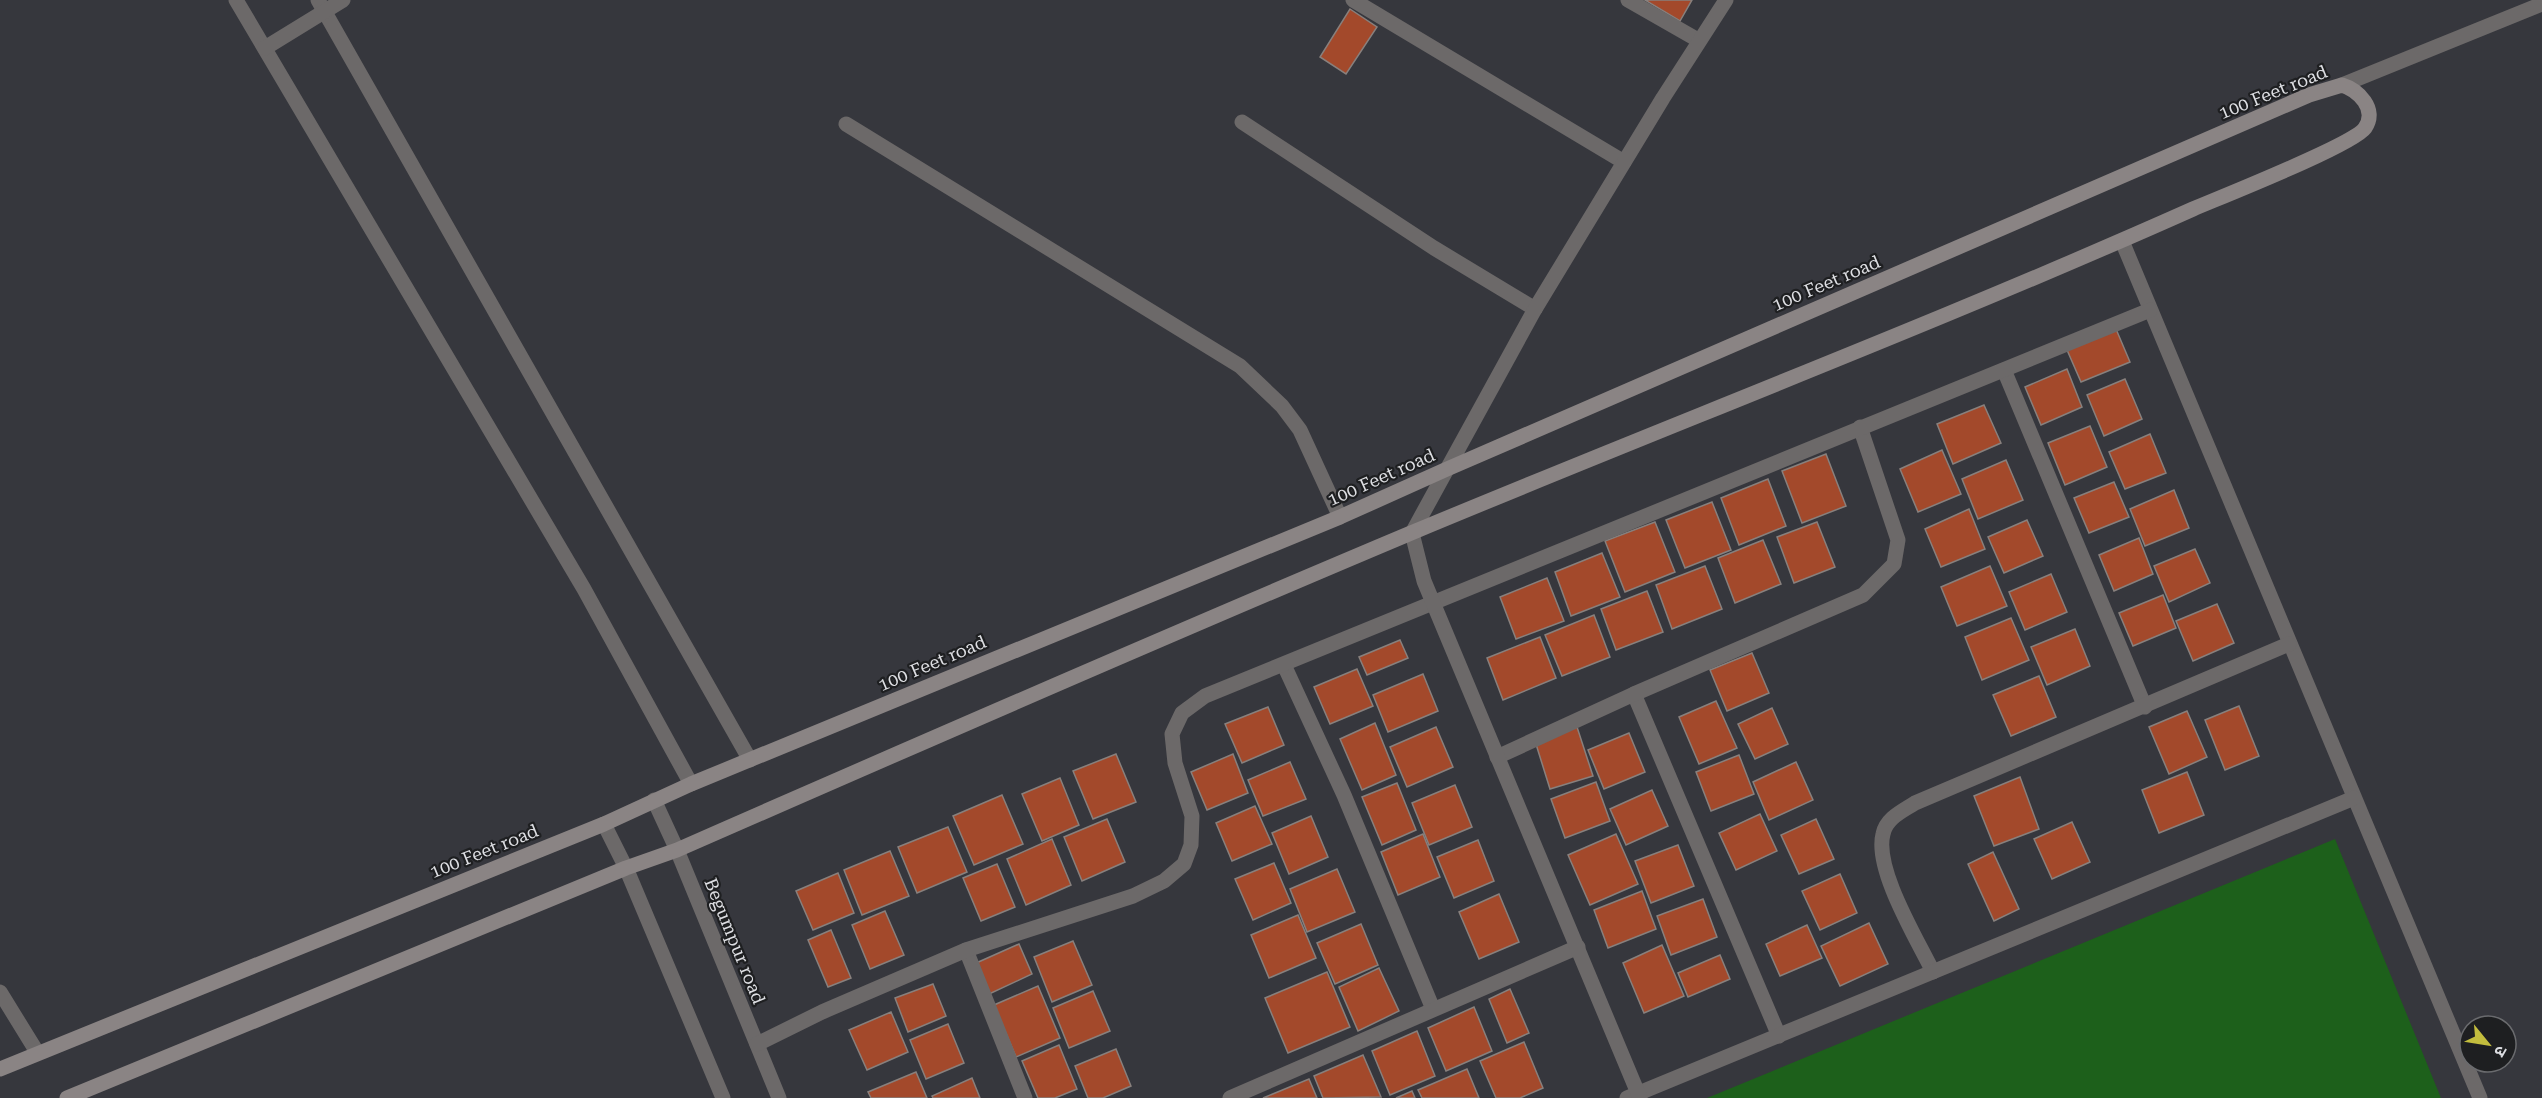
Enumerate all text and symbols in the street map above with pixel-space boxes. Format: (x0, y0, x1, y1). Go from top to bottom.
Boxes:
street label: 100 Feet road (2216, 61, 2331, 123)
street label: 100 Feet road (1769, 251, 1884, 315)
street label: 100 Feet road (1324, 444, 1438, 510)
street label: 100 Feet road (875, 631, 990, 695)
street label: 100 Feet road (427, 820, 542, 882)
street label: Begumpur road (700, 875, 770, 1007)
north arrow (2458, 1014, 2518, 1074)
text: उ (2490, 1042, 2511, 1061)

